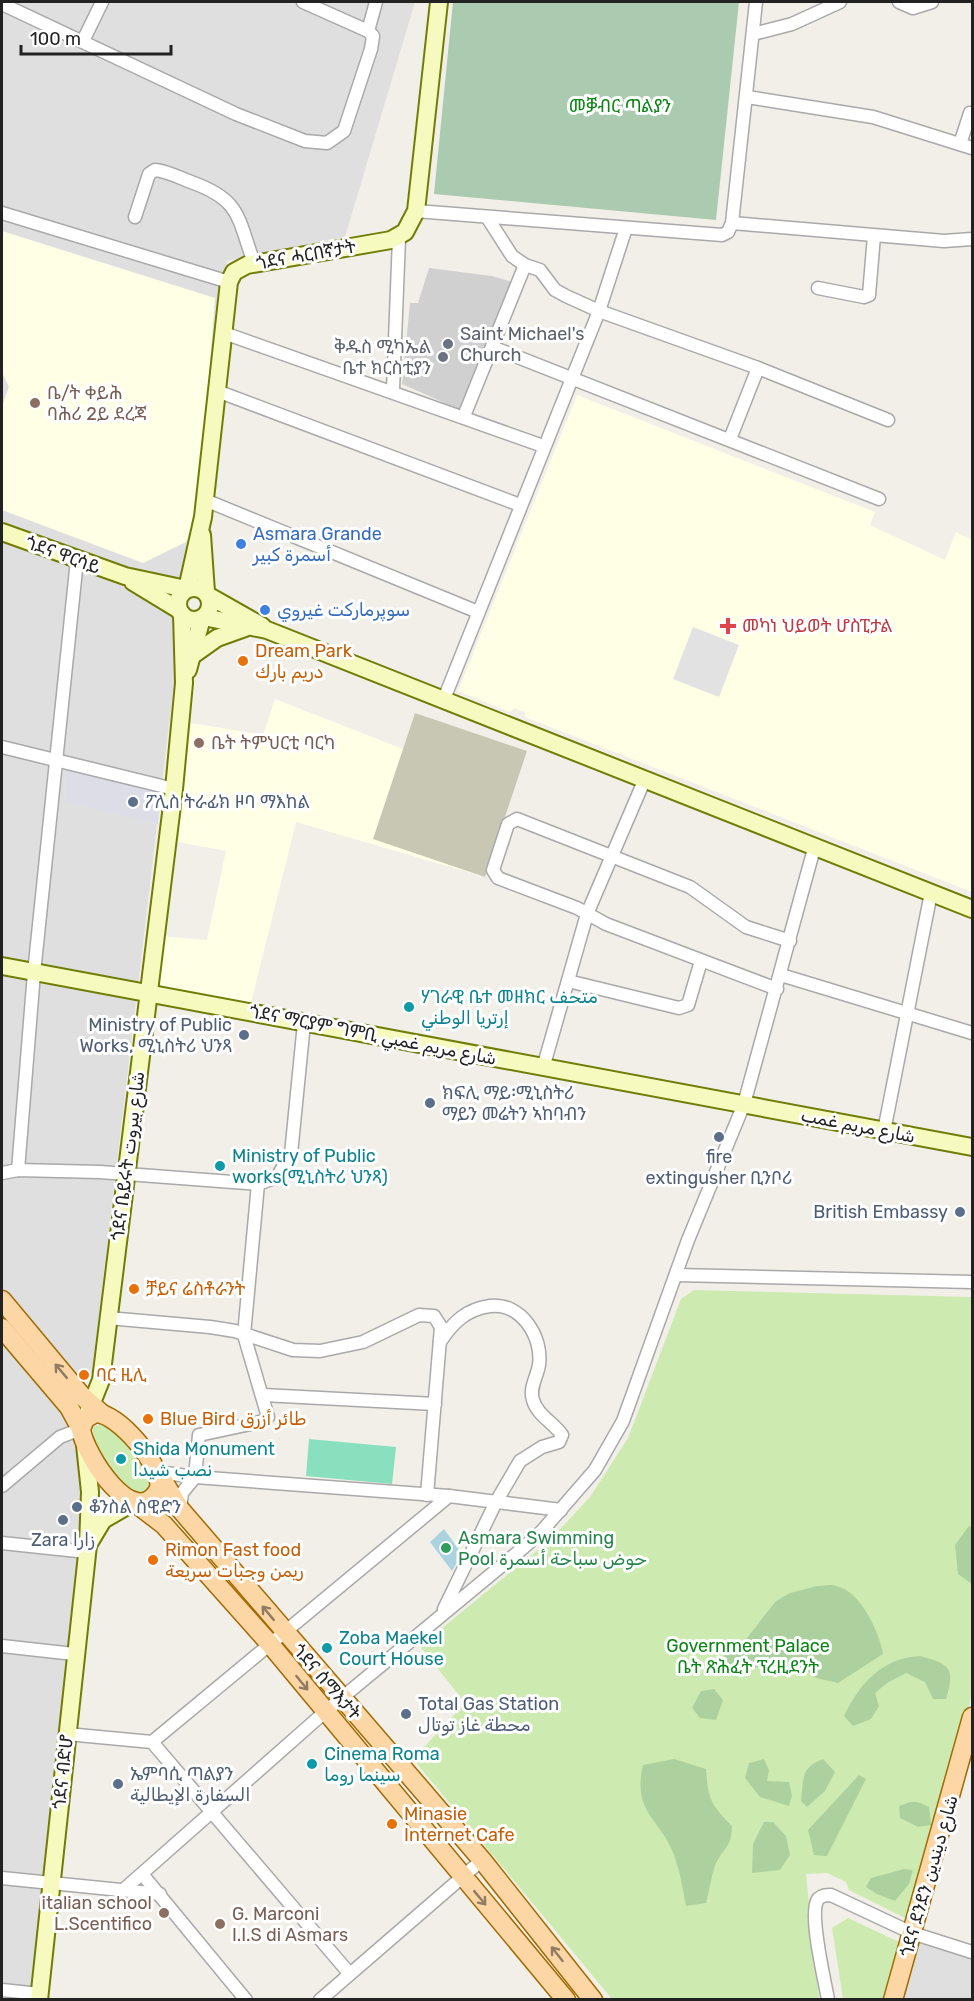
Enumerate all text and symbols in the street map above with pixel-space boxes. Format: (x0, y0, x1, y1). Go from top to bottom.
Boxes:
scale bar (21, 18, 171, 56)
text: 100 m (30, 28, 81, 50)
park label: መቓብር ጣልያን (569, 95, 671, 117)
street label: ጎደና ሓርበኛታት (255, 235, 358, 275)
place label: Saint Michael's Church (460, 323, 584, 366)
place label: ቅዱስ ሚካኤል ቤተ ክርስቲያን (334, 336, 431, 379)
marker: Saint Michael's Church (441, 337, 455, 351)
marker: ቅዱስ ሚካኤል ቤተ ክርስቲያን (436, 350, 450, 364)
place label: ቤ/ት ቀይሕ ባሕሪ 2ይ ደረጃ (47, 382, 147, 425)
marker: ቤ/ት ቀይሕ ባሕሪ 2ይ ደረጃ (28, 396, 42, 410)
place label: Asmara Grande أسمرة كبير (252, 523, 382, 566)
street label: ጎደና ዋርሳይ (22, 531, 104, 579)
marker: Asmara Grande أسمرة كبير (234, 537, 248, 551)
place label: سوپرمارکت غيروي (277, 599, 410, 622)
marker: سوپرمارکت غيروي (258, 603, 272, 617)
place label: መካነ ህይወት ሆስፒታል (742, 615, 893, 637)
marker: መካነ ህይወት ሆስፒታል (719, 617, 737, 635)
place label: Dream Park دريم بارك (255, 640, 353, 684)
marker: Dream Park دريم بارك (236, 654, 250, 668)
place label: ቤት ትምህርቲ ባርካ (211, 732, 335, 754)
marker: ቤት ትምህርቲ ባርካ (192, 736, 206, 750)
place label: ፖሊስ ትራፊክ ዞባ ማእከል (145, 791, 310, 813)
marker: ፖሊስ ትራፊክ ዞባ ማእከል (126, 795, 140, 809)
place label: ሃገራዊ ቤተ መዘክር متحف إرتريا الوطني (421, 986, 598, 1031)
street label: ጎደና ማርያም ግምቢ شارع مريم غمبي (247, 1000, 498, 1072)
marker: ሃገራዊ ቤተ መዘክር متحف إرتريا الوطني (402, 1000, 416, 1014)
place label: Ministry of Public Works, ሚኒስትሪ ህንጻ (80, 1014, 232, 1057)
marker: Ministry of Public Works, ሚኒስትሪ ህንጻ (237, 1028, 251, 1042)
street label: ጎደና ቤይሩት شارع بيروت (107, 1070, 150, 1242)
place label: ክፍሊ ማይ፡ሚኒስትሪ ማይን መሬትን ኣከባብን (442, 1082, 586, 1125)
marker: ክፍሊ ማይ፡ሚኒስትሪ ማይን መሬትን ኣከባብን (423, 1096, 437, 1110)
street label: شارع مريم غمب (799, 1104, 917, 1149)
marker: fire extingusher ቢንቦሪ (712, 1130, 726, 1144)
place label: Ministry of Public works(ሚኒስትሪ ህንጻ) (232, 1145, 388, 1188)
place label: fire extingusher ቢንቦሪ (646, 1146, 792, 1189)
marker: Ministry of Public works(ሚኒስትሪ ህንጻ) (213, 1159, 227, 1173)
place label: British Embassy (813, 1201, 948, 1223)
marker: British Embassy (953, 1205, 967, 1219)
place label: ቻይና ሬስቶራንት (146, 1278, 246, 1300)
marker: ቻይና ሬስቶራንት (127, 1282, 141, 1296)
one-way arrow (54, 1363, 67, 1379)
place label: ባር ዚሊ (96, 1364, 147, 1386)
marker: ባር ዚሊ (77, 1368, 91, 1382)
place label: Blue Bird طائر أزرق (160, 1408, 306, 1430)
marker: Blue Bird طائر أزرق (141, 1412, 155, 1426)
place label: Shida Monument نصب شيدا (133, 1438, 275, 1481)
marker: Shida Monument نصب شيدا (114, 1452, 128, 1466)
place label: ቆንስል ስዊድን (89, 1496, 181, 1518)
marker: ቆንስል ስዊድን (70, 1500, 84, 1514)
marker: Zara زارا (56, 1513, 70, 1527)
place label: Asmara Swimming Pool حوض سباحة أسمرة (458, 1527, 647, 1570)
place label: Zara زارا (31, 1529, 95, 1551)
place label: Rimon Fast food ريمن وجبات سريعة (165, 1539, 304, 1582)
marker: Asmara Swimming Pool حوض سباحة أسمرة (439, 1541, 453, 1555)
marker: Rimon Fast food ريمن وجبات سريعة (146, 1553, 160, 1567)
one-way arrow (261, 1606, 275, 1621)
place label: Zoba Maekel Court House (339, 1627, 444, 1670)
park label: Government Palace ቤት ጽሕፈት ፕረዚደንት (666, 1635, 830, 1678)
street label: ጎደና ሰማእታት (288, 1639, 366, 1725)
marker: Zoba Maekel Court House (320, 1641, 334, 1655)
one-way arrow (296, 1674, 309, 1690)
place label: Total Gas Station محطة غاز توتال (418, 1693, 559, 1736)
marker: Total Gas Station محطة غاز توتال (399, 1707, 413, 1721)
street label: ጎደና ብድሆ (48, 1734, 78, 1810)
place label: Cinema Roma سينما روما (324, 1743, 440, 1786)
marker: Cinema Roma سينما روما (305, 1757, 319, 1771)
place label: ኤምባሲ ጣልያን السفارة الإيطالية (130, 1763, 250, 1806)
marker: ኤምባሲ ጣልያን السفارة الإيطالية (111, 1777, 125, 1791)
street label: ጎደና ደንደን شارع ديندين (895, 1793, 964, 1960)
place label: Minasie Internet Cafe (404, 1803, 515, 1846)
marker: Minasie Internet Cafe (385, 1817, 399, 1831)
one-way arrow (473, 1890, 486, 1906)
place label: italian school L.Scentifico (42, 1892, 152, 1935)
place label: G. Marconi I.I.S di Asmars (232, 1903, 348, 1946)
marker: italian school L.Scentifico (157, 1906, 171, 1920)
marker: G. Marconi I.I.S di Asmars (213, 1917, 227, 1931)
one-way arrow (550, 1946, 563, 1962)

